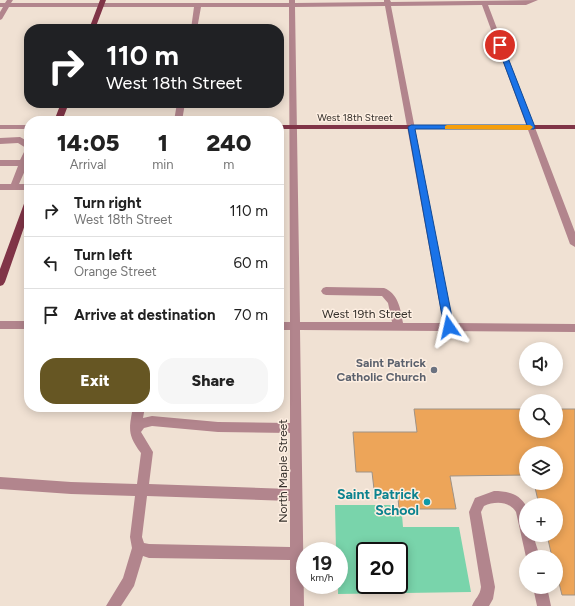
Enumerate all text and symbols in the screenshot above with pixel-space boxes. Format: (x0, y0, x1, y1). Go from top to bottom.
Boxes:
pin (483, 28, 517, 62)
icon: arrive (489, 34, 511, 56)
text: 110 m (106, 38, 179, 72)
icon: right (40, 40, 92, 92)
text: West 18th Street (106, 72, 242, 94)
street label: West 18th Street (317, 111, 393, 124)
text: 14:05 (57, 128, 120, 157)
text: 1 (158, 128, 168, 157)
text: 240 (206, 128, 251, 157)
text: Arrival (70, 157, 106, 172)
text: min (152, 157, 174, 172)
text: m (223, 157, 234, 172)
text: Turn right (74, 194, 142, 212)
icon: right (40, 200, 62, 222)
text: 110 m (230, 202, 268, 220)
text: West 18th Street (74, 212, 172, 227)
text: Turn left (74, 246, 132, 264)
icon: left (40, 252, 62, 274)
text: 60 m (233, 254, 268, 272)
text: Orange Street (74, 264, 157, 279)
icon: arrive (40, 304, 62, 326)
text: Arrive at destination (74, 306, 215, 324)
text: 70 m (234, 306, 268, 324)
position arrow (428, 306, 470, 348)
street label: West 19th Street (322, 307, 413, 321)
map controls (519, 342, 563, 594)
button: sound (519, 342, 563, 386)
place label: Saint Patrick Catholic Church (336, 356, 427, 384)
button: Exit (40, 358, 150, 404)
button: Share (158, 358, 268, 404)
marker: Saint Patrick Catholic Church (429, 365, 439, 375)
button: search (519, 394, 563, 438)
street label: North Maple Street (276, 419, 290, 523)
button: layers (519, 446, 563, 490)
place label: Saint Patrick School (337, 486, 419, 519)
marker: Saint Patrick School (422, 497, 432, 507)
button: + (519, 498, 563, 542)
speed limit sign: 20 (356, 542, 408, 594)
button: − (519, 550, 563, 594)
text: 19 (312, 551, 332, 575)
text: km/h (311, 571, 333, 584)

